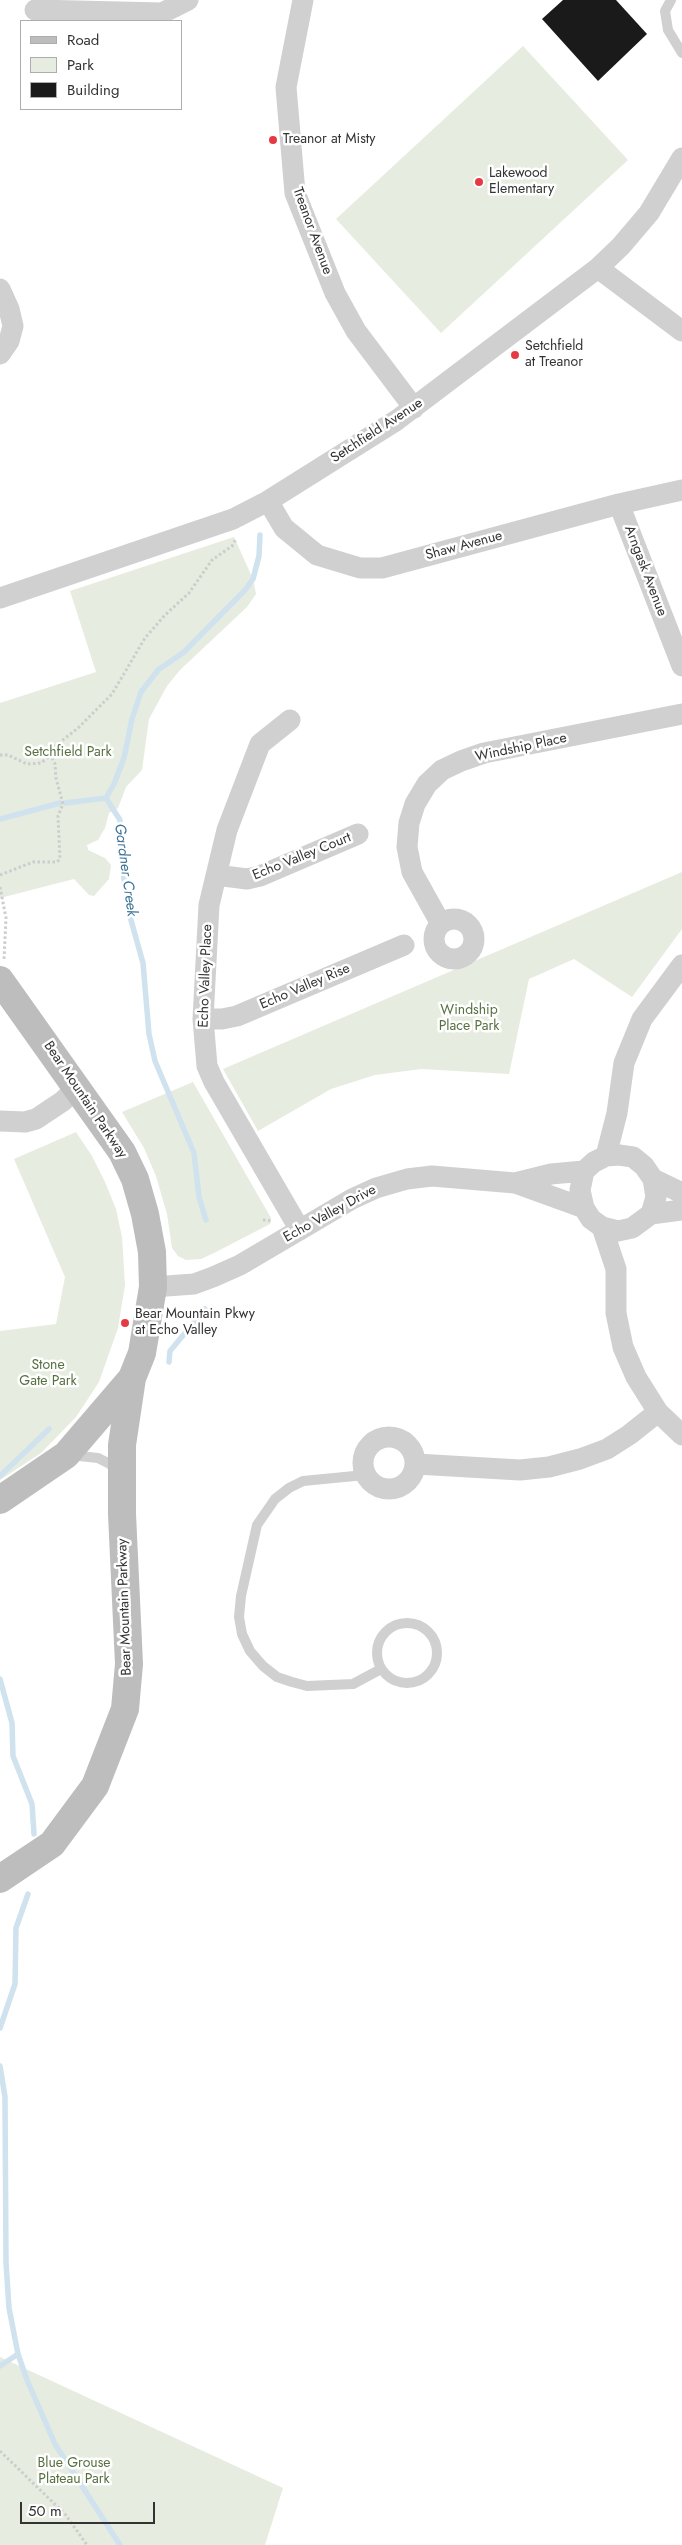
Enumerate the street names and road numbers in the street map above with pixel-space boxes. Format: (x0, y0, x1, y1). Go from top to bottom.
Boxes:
street label: Treanor Avenue (288, 185, 336, 277)
street label: Setchfield Avenue (328, 395, 426, 467)
street label: Arngask Avenue (620, 523, 670, 619)
street label: Shaw Avenue (424, 528, 504, 564)
street label: Windship Place (474, 730, 568, 766)
street label: Echo Valley Court (250, 830, 354, 884)
street label: Echo Valley Place (196, 924, 216, 1028)
street label: Echo Valley Rise (257, 960, 353, 1014)
street label: Bear Mountain Parkway (40, 1038, 130, 1162)
street label: Echo Valley Drive (281, 1182, 379, 1246)
street label: Bear Mountain Parkway (114, 1538, 136, 1676)

